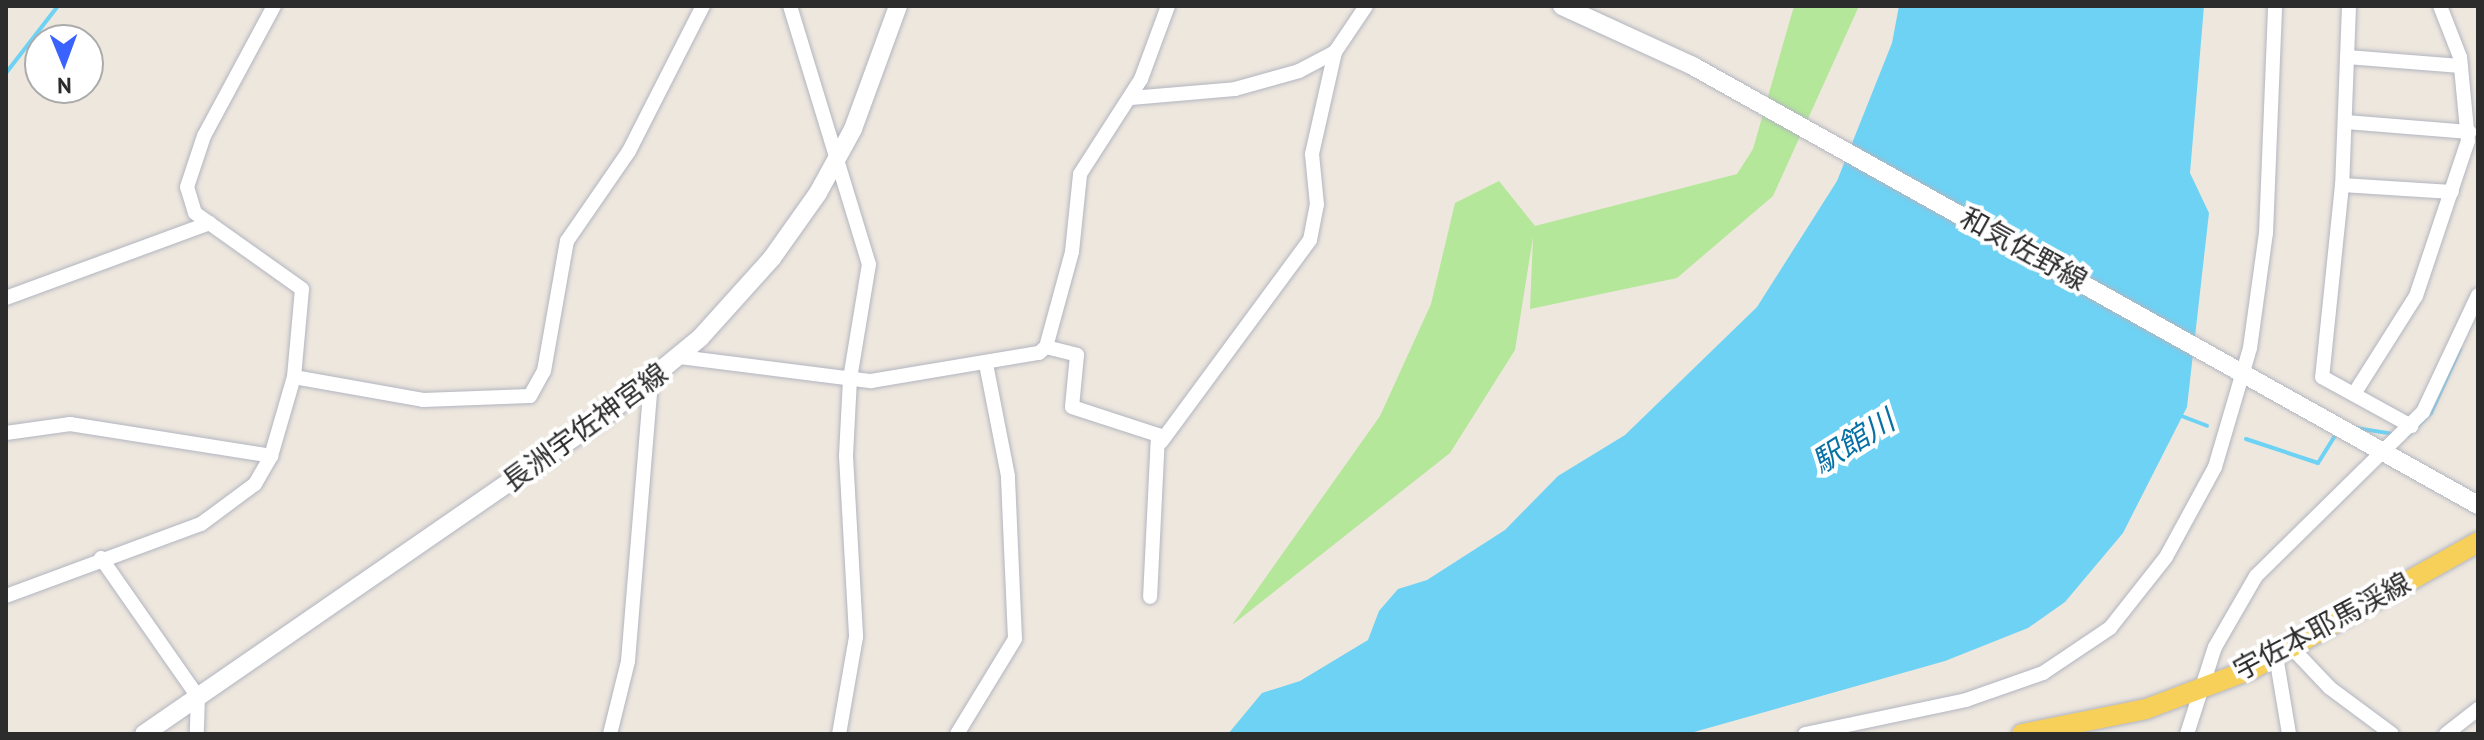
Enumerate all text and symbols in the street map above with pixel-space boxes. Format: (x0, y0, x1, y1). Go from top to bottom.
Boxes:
north arrow (24, 24, 104, 104)
text: N (57, 72, 72, 100)
street label: 和気佐野線 (1955, 200, 2093, 298)
street label: 長洲宇佐神宮線 (496, 356, 674, 498)
water label: 駅館川 (1805, 402, 1901, 480)
street label: 宇佐本耶馬渓線 (2228, 565, 2416, 687)

